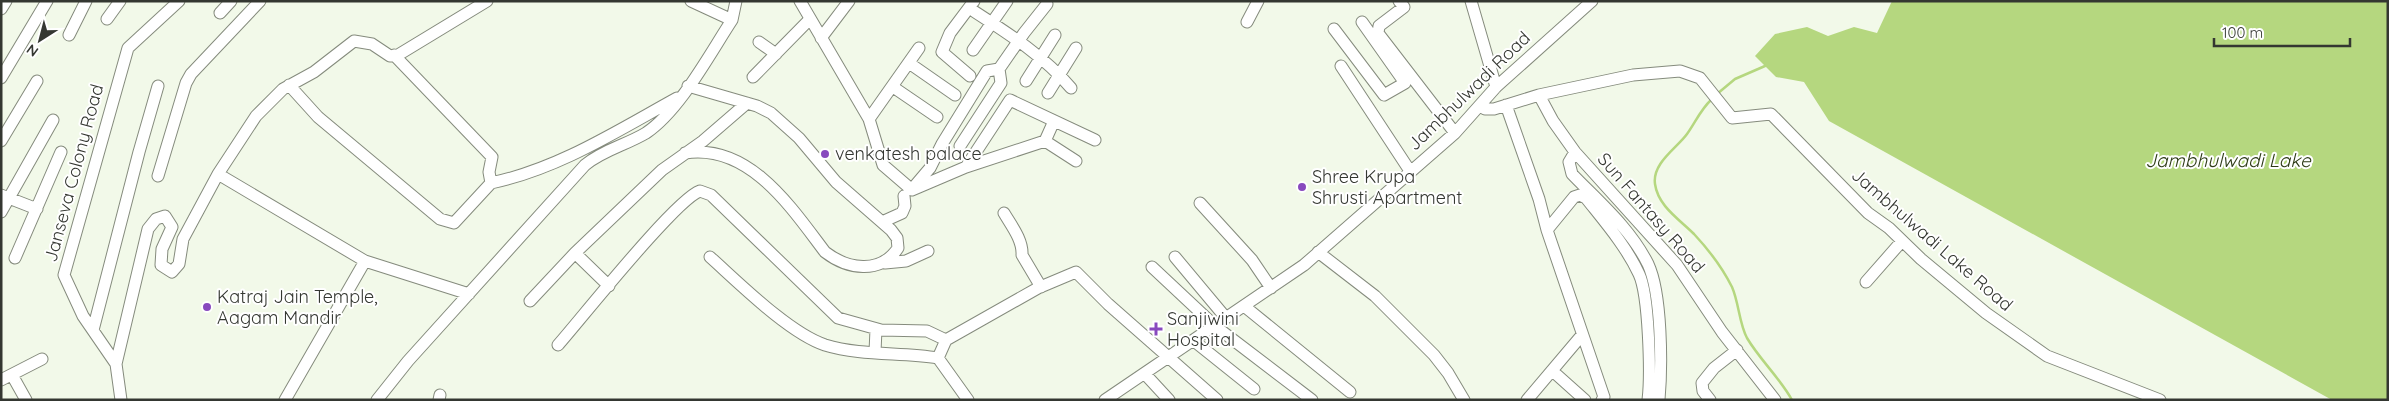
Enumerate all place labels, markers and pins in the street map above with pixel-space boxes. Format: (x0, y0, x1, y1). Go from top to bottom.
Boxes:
place label: venkatesh palace (835, 142, 982, 165)
marker: venkatesh palace (819, 148, 831, 160)
place label: Shree Krupa Shrusti Apartment (1312, 165, 1462, 209)
marker: Shree Krupa Shrusti Apartment (1296, 181, 1308, 193)
place label: Katraj Jain Temple, Aagam Mandir (217, 285, 378, 329)
marker: Katraj Jain Temple, Aagam Mandir (201, 301, 213, 313)
place label: Sanjiwini Hospital (1167, 307, 1239, 351)
marker: Sanjiwini Hospital (1149, 322, 1163, 336)

